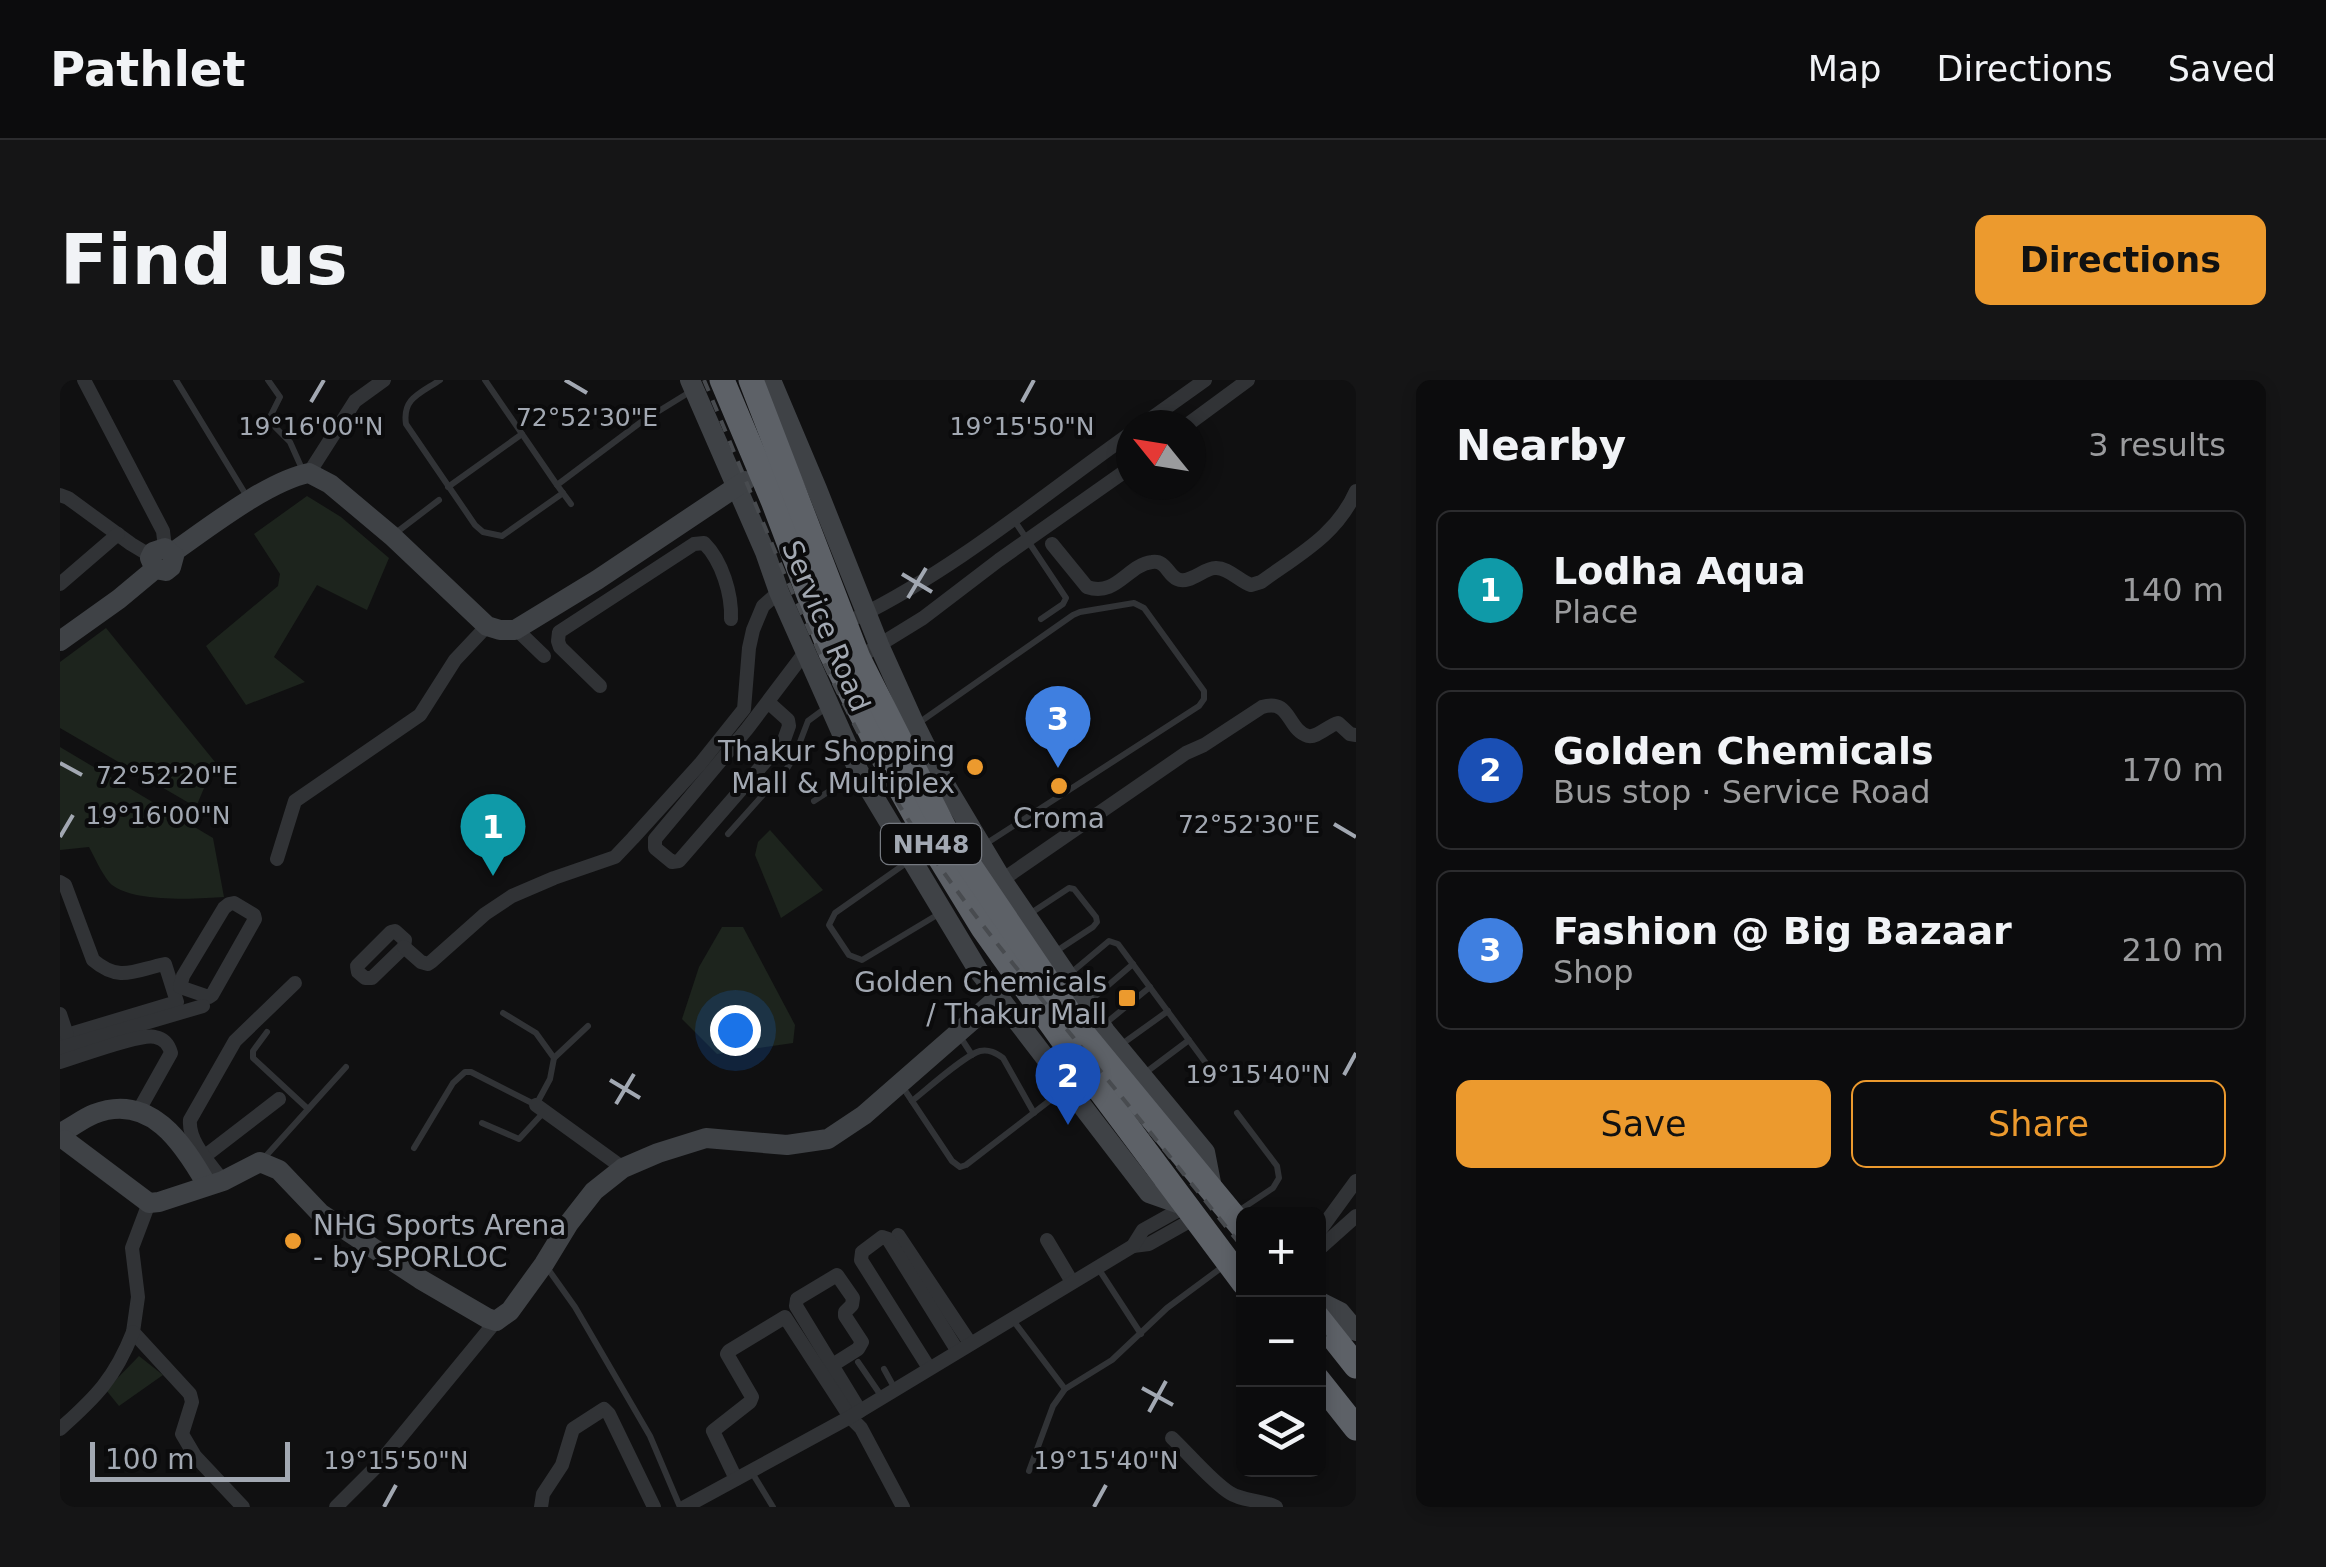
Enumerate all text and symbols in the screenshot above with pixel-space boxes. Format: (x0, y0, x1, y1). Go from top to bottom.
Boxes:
text: Pathlet (50, 41, 245, 97)
text: Map (1808, 49, 1882, 89)
text: Directions (1937, 49, 2113, 89)
text: Saved (2168, 49, 2276, 89)
button: Directions (1975, 215, 2266, 305)
text: Find us (60, 219, 348, 301)
text: 72°52'30"E (516, 403, 658, 432)
north arrow (1116, 410, 1206, 500)
text: 19°16'00"N (238, 412, 384, 441)
text: 19°15'50"N (949, 412, 1095, 441)
text: Nearby (1456, 421, 1626, 470)
text: 3 results (2088, 426, 2226, 464)
street label: Service Road (775, 535, 877, 717)
text: Lodha Aqua (1553, 549, 1806, 593)
text: 1 (1479, 571, 1502, 609)
text: 140 m (2122, 571, 2224, 609)
text: Place (1553, 593, 1638, 631)
pin: 3 (1026, 686, 1090, 768)
text: Golden Chemicals (1553, 729, 1934, 773)
place label: Thakur Shopping Mall & Multiplex (717, 735, 955, 800)
text: 2 (1479, 751, 1502, 789)
text: 170 m (2122, 751, 2224, 789)
marker: Thakur Shopping Mall & Multiplex (964, 756, 986, 778)
text: 72°52'20"E (96, 761, 238, 790)
text: Bus stop · Service Road (1553, 773, 1930, 811)
marker: Croma (1048, 775, 1070, 797)
pin: 1 (460, 794, 526, 876)
text: 19°16'00"N (85, 801, 231, 830)
place label: Croma (1013, 802, 1105, 835)
text: 72°52'30"E (1178, 810, 1320, 839)
road number: NH48 (881, 824, 981, 864)
text: Fashion @ Big Bazaar (1553, 909, 2012, 953)
text: 3 (1479, 931, 1502, 969)
text: 210 m (2122, 931, 2224, 969)
text: Shop (1553, 953, 1633, 991)
place label: Golden Chemicals / Thakur Mall (854, 966, 1107, 1031)
marker: Golden Chemicals / Thakur Mall (1116, 987, 1138, 1009)
your location (710, 1005, 761, 1056)
pin: 2 (1036, 1042, 1100, 1125)
text: 19°15'40"N (1185, 1060, 1331, 1089)
button: Save (1456, 1080, 1831, 1168)
button: Share (1851, 1080, 2226, 1168)
map controls (1236, 1207, 1326, 1477)
button: + (1236, 1207, 1326, 1297)
place label: NHG Sports Arena - by SPORLOC (313, 1209, 566, 1274)
marker: NHG Sports Arena - by SPORLOC (282, 1230, 304, 1252)
button: − (1236, 1297, 1326, 1387)
button: layers (1236, 1387, 1326, 1477)
scale bar (90, 1437, 290, 1482)
text: 100 m (105, 1443, 195, 1476)
text: 19°15'50"N (323, 1446, 469, 1475)
text: 19°15'40"N (1033, 1446, 1179, 1475)

